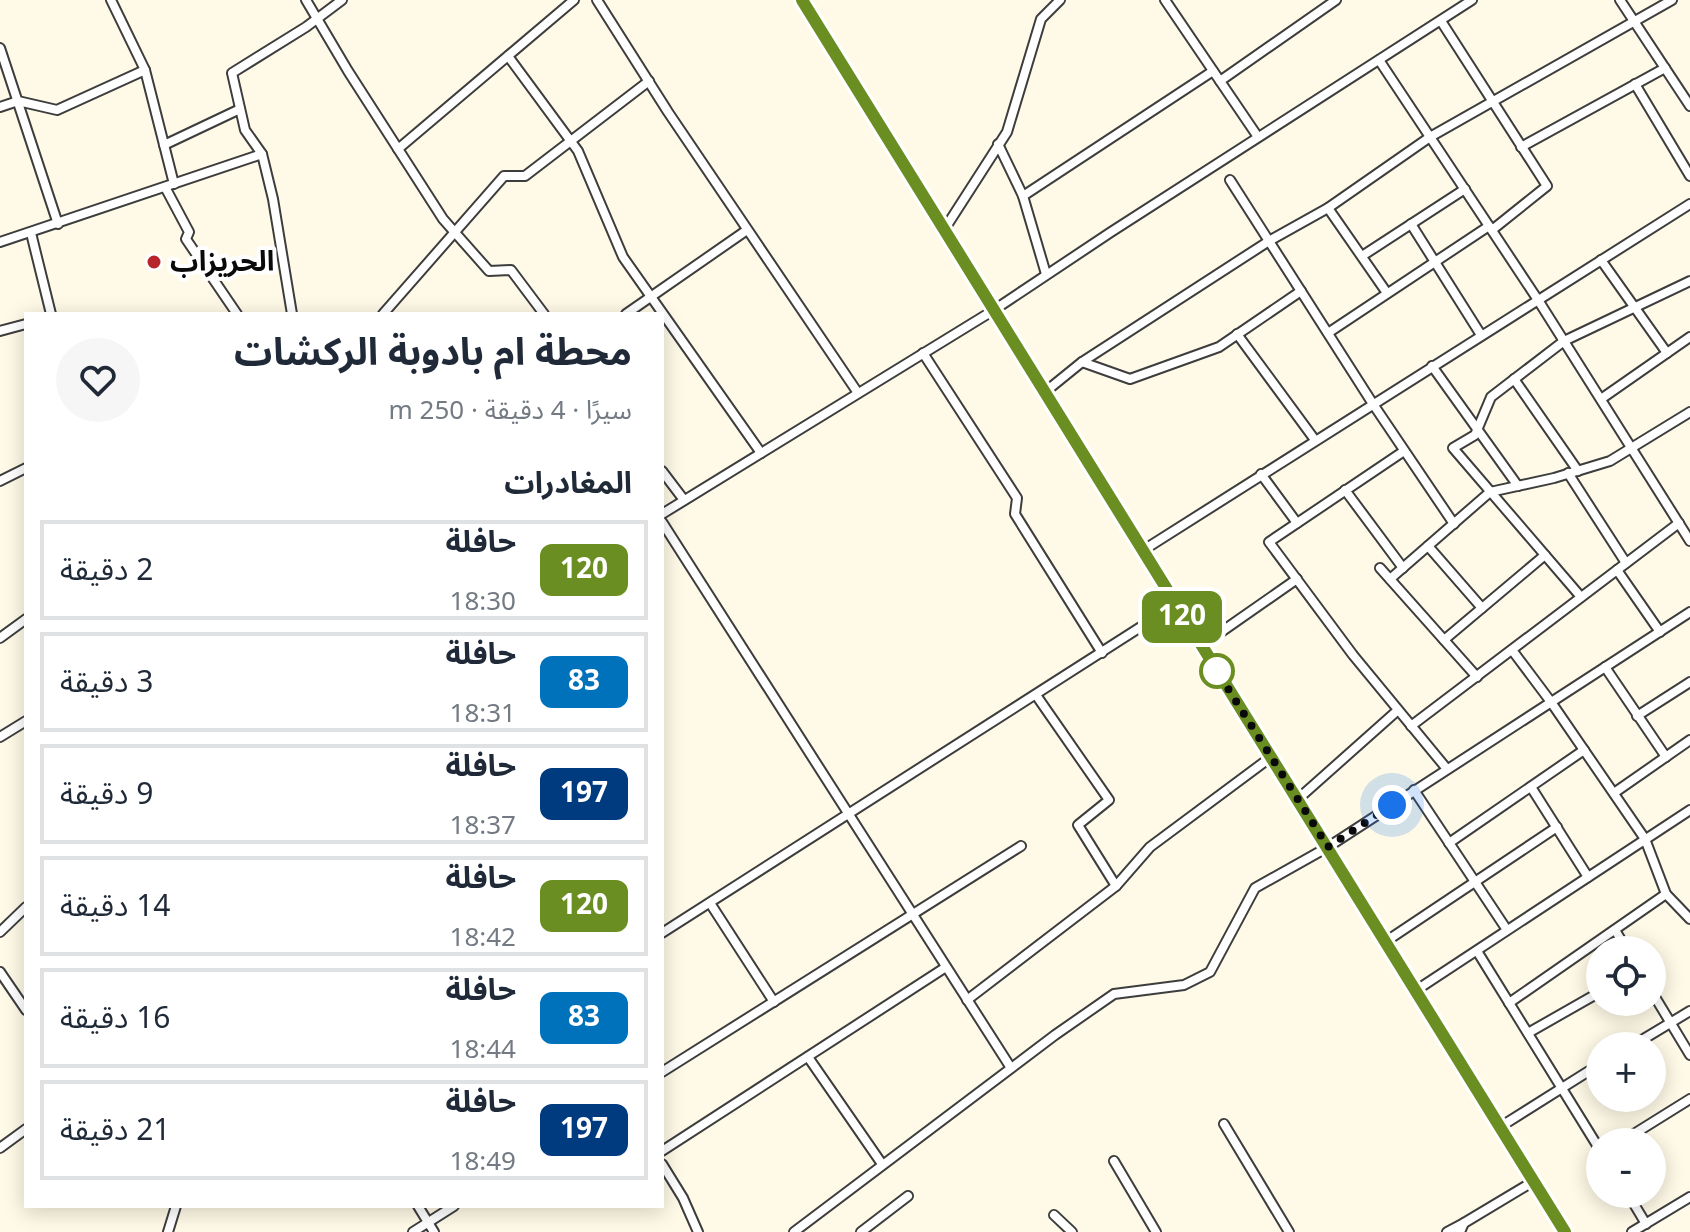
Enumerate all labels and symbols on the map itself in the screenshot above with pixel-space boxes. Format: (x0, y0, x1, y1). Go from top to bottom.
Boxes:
place label: الحريزاب (170, 233, 274, 292)
marker: الحريزاب (145, 253, 163, 271)
line badge: 120 (1136, 591, 1228, 643)
unlabelled marker (1200, 654, 1234, 688)
your location (1372, 785, 1412, 825)

